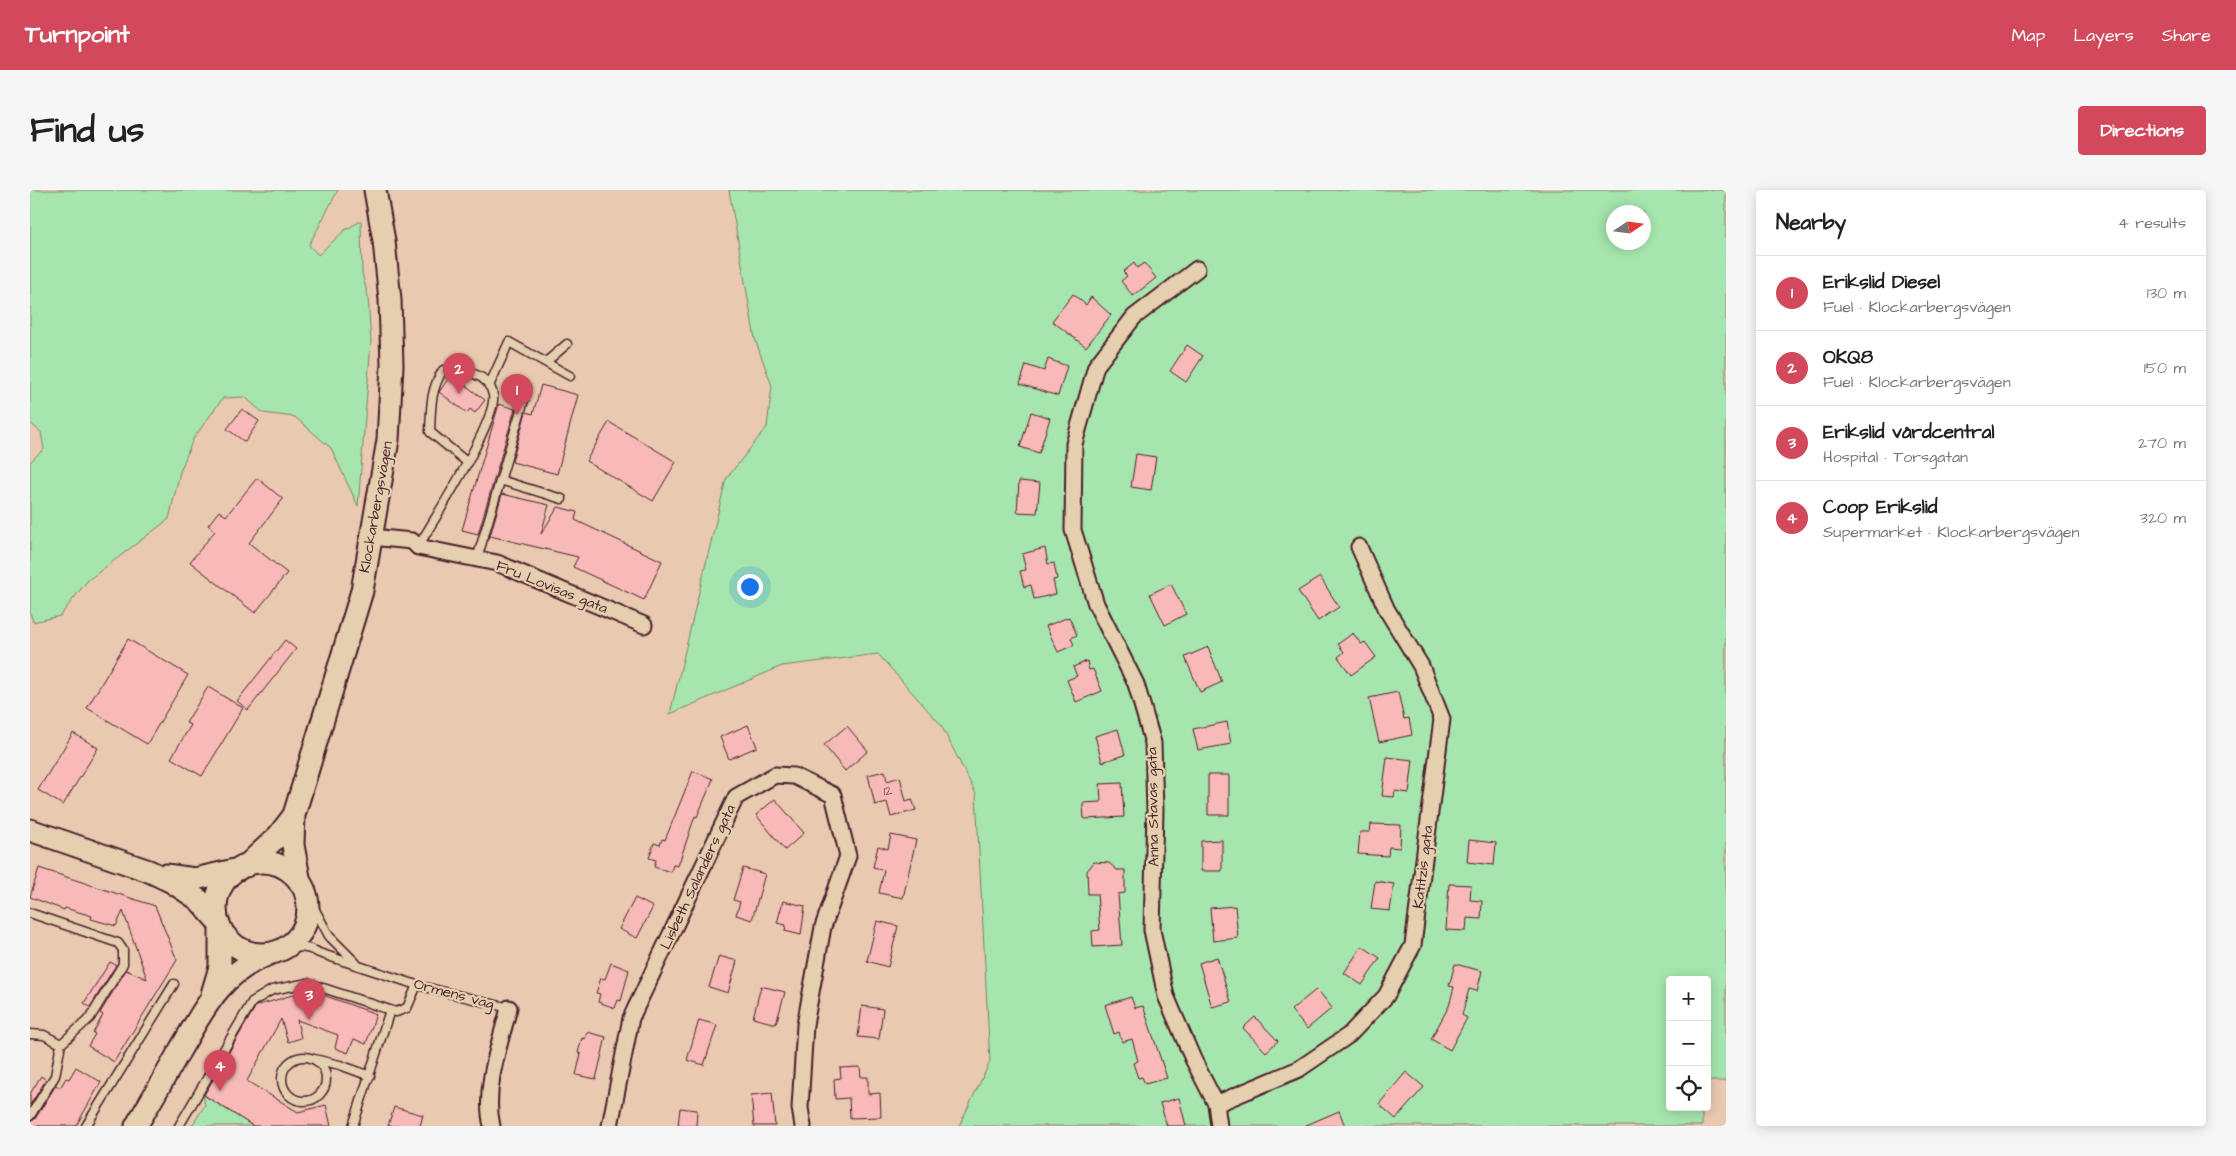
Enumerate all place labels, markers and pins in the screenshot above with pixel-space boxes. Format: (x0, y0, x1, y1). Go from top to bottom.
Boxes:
pin: 2 (443, 353, 475, 394)
pin: 1 (501, 374, 533, 415)
pin: 3 (293, 979, 325, 1020)
pin: 4 (204, 1050, 236, 1091)

